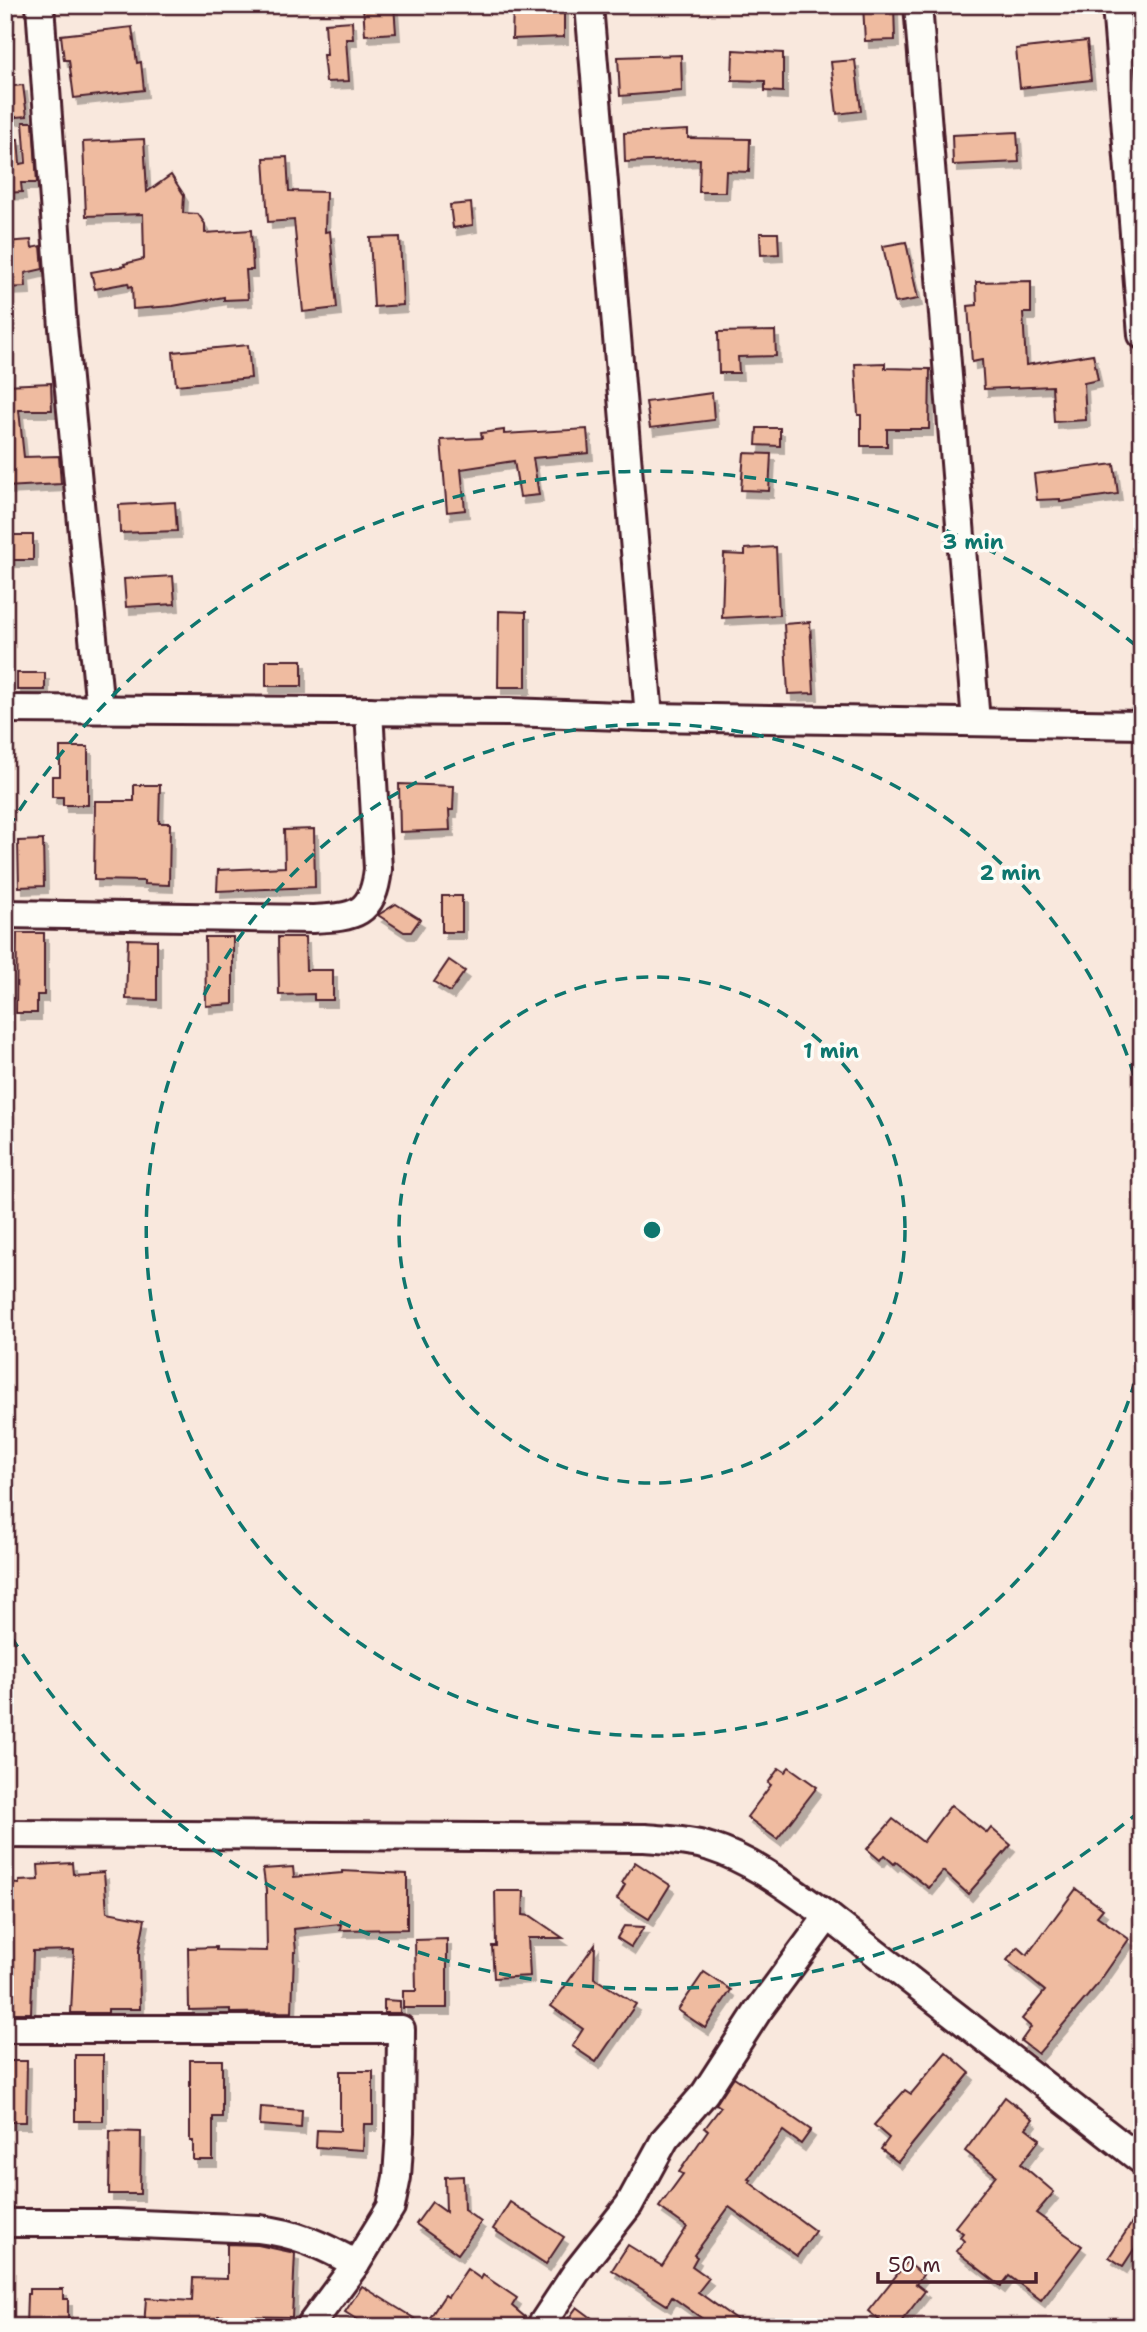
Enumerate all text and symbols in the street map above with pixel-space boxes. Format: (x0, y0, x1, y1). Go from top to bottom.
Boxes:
text: 3 min (942, 528, 1004, 556)
text: 2 min (979, 859, 1041, 887)
text: 1 min (803, 1037, 859, 1065)
centre of rings (640, 1218, 664, 1242)
scale bar (878, 2241, 1035, 2285)
text: 50 m (888, 2251, 941, 2279)

